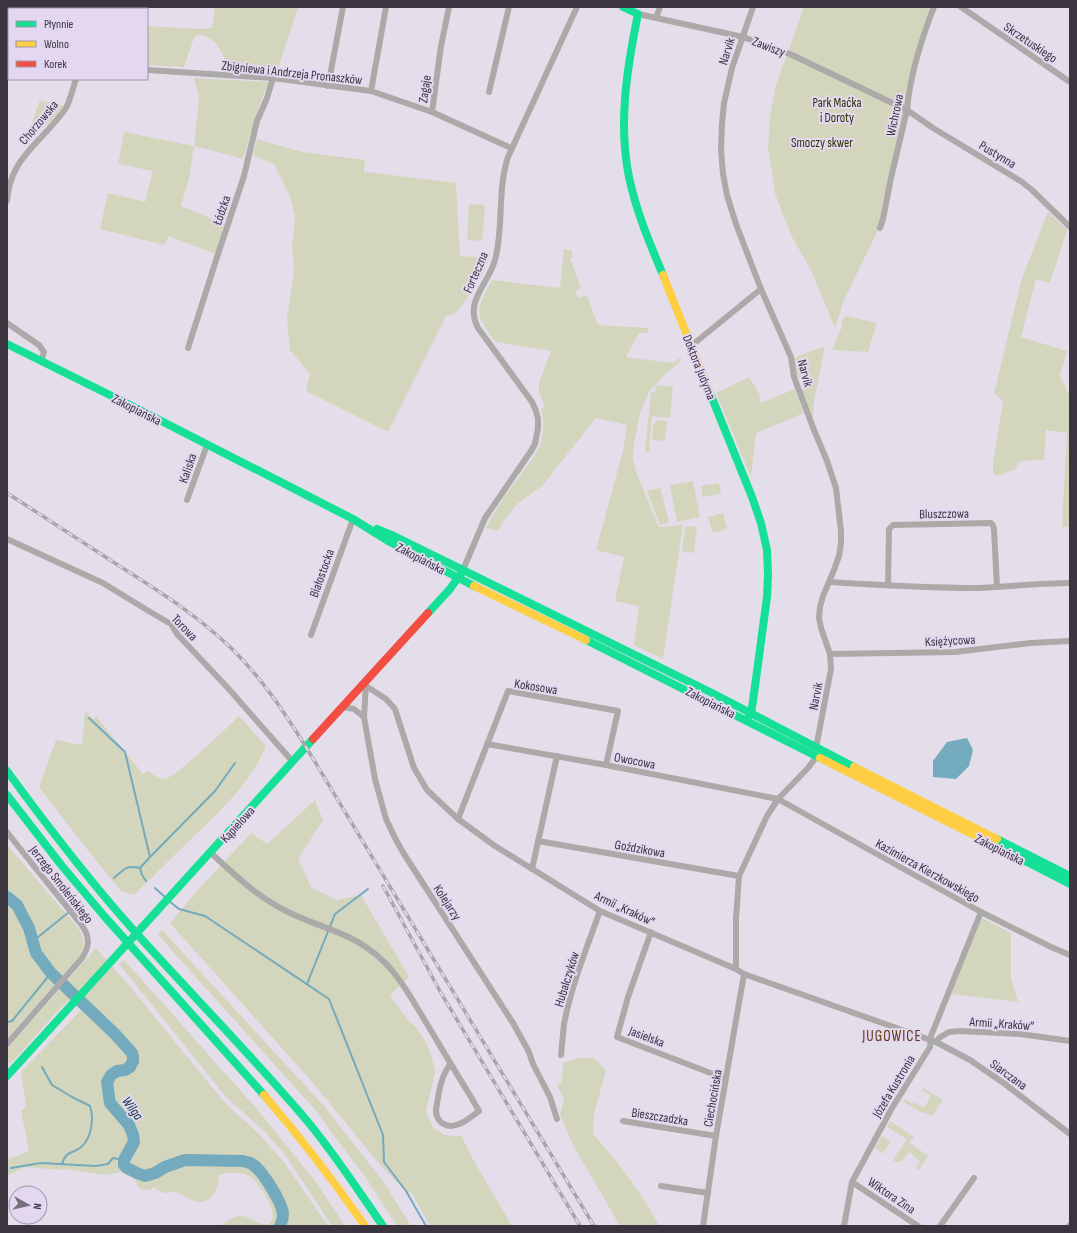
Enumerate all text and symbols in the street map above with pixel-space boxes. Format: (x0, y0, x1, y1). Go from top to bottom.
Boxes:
legend (8, 8, 148, 80)
text: Płynnie (44, 17, 74, 32)
street label: Skrzetuskiego (1001, 19, 1060, 67)
street label: Zawiszy (750, 33, 787, 61)
street label: Narvik (715, 36, 739, 67)
text: Wolno (44, 37, 69, 52)
text: Korek (44, 57, 67, 72)
street label: Zbigniewa i Andrzeja Pronaszków (221, 58, 364, 88)
street label: Zagaje (415, 74, 435, 104)
street label: Wichrowa (883, 93, 907, 138)
park label: Park Maćka i Doroty (813, 95, 861, 126)
street label: Chorzowska (16, 97, 62, 148)
park label: Smoczy skwer (791, 135, 853, 151)
street label: Pustynna (976, 138, 1019, 172)
street label: Łódzka (209, 193, 234, 228)
street label: Forteczna (460, 249, 492, 296)
street label: Doktora Judyma (679, 333, 719, 402)
street label: Narvik (794, 358, 816, 389)
street label: Zakopiańska (109, 391, 164, 429)
street label: Kaliska (175, 451, 200, 485)
street label: Bluszczowa (919, 506, 969, 522)
street label: Zakopiańska (393, 539, 448, 578)
street label: Białostocka (306, 547, 338, 600)
street label: Torowa (168, 611, 201, 644)
street label: Księżycowa (924, 632, 976, 650)
street label: Kokosowa (513, 676, 559, 698)
street label: Narvik (805, 681, 827, 711)
street label: Zakopiańska (683, 684, 738, 722)
street label: Owocowa (613, 749, 657, 773)
street label: Kąpielowa (217, 803, 258, 846)
street label: Zakopiańska (972, 831, 1027, 869)
street label: Kazimierza Kierzkowskiego (873, 836, 982, 906)
street label: Goździkowa (613, 837, 666, 861)
street label: Jerzego Smoleńskiego (25, 842, 97, 927)
street label: Kolejarzy (430, 882, 465, 923)
street label: Armii „Kraków” (591, 887, 657, 930)
street label: Hubalczyków (551, 949, 583, 1009)
street label: Armii „Kraków” (968, 1014, 1035, 1034)
street label: Jasielska (626, 1022, 667, 1051)
district label: JUGOWICE (861, 1027, 922, 1046)
street label: Józefa Kustronia (868, 1052, 919, 1122)
street label: Siarczana (987, 1056, 1030, 1094)
street label: Ciechocińska (700, 1068, 726, 1128)
water label: Wilga (118, 1093, 147, 1124)
street label: Bieszczadzka (630, 1105, 689, 1129)
street label: Wiktora Zina (865, 1174, 918, 1218)
north arrow (8, 1185, 48, 1225)
text: N (31, 1203, 44, 1210)

